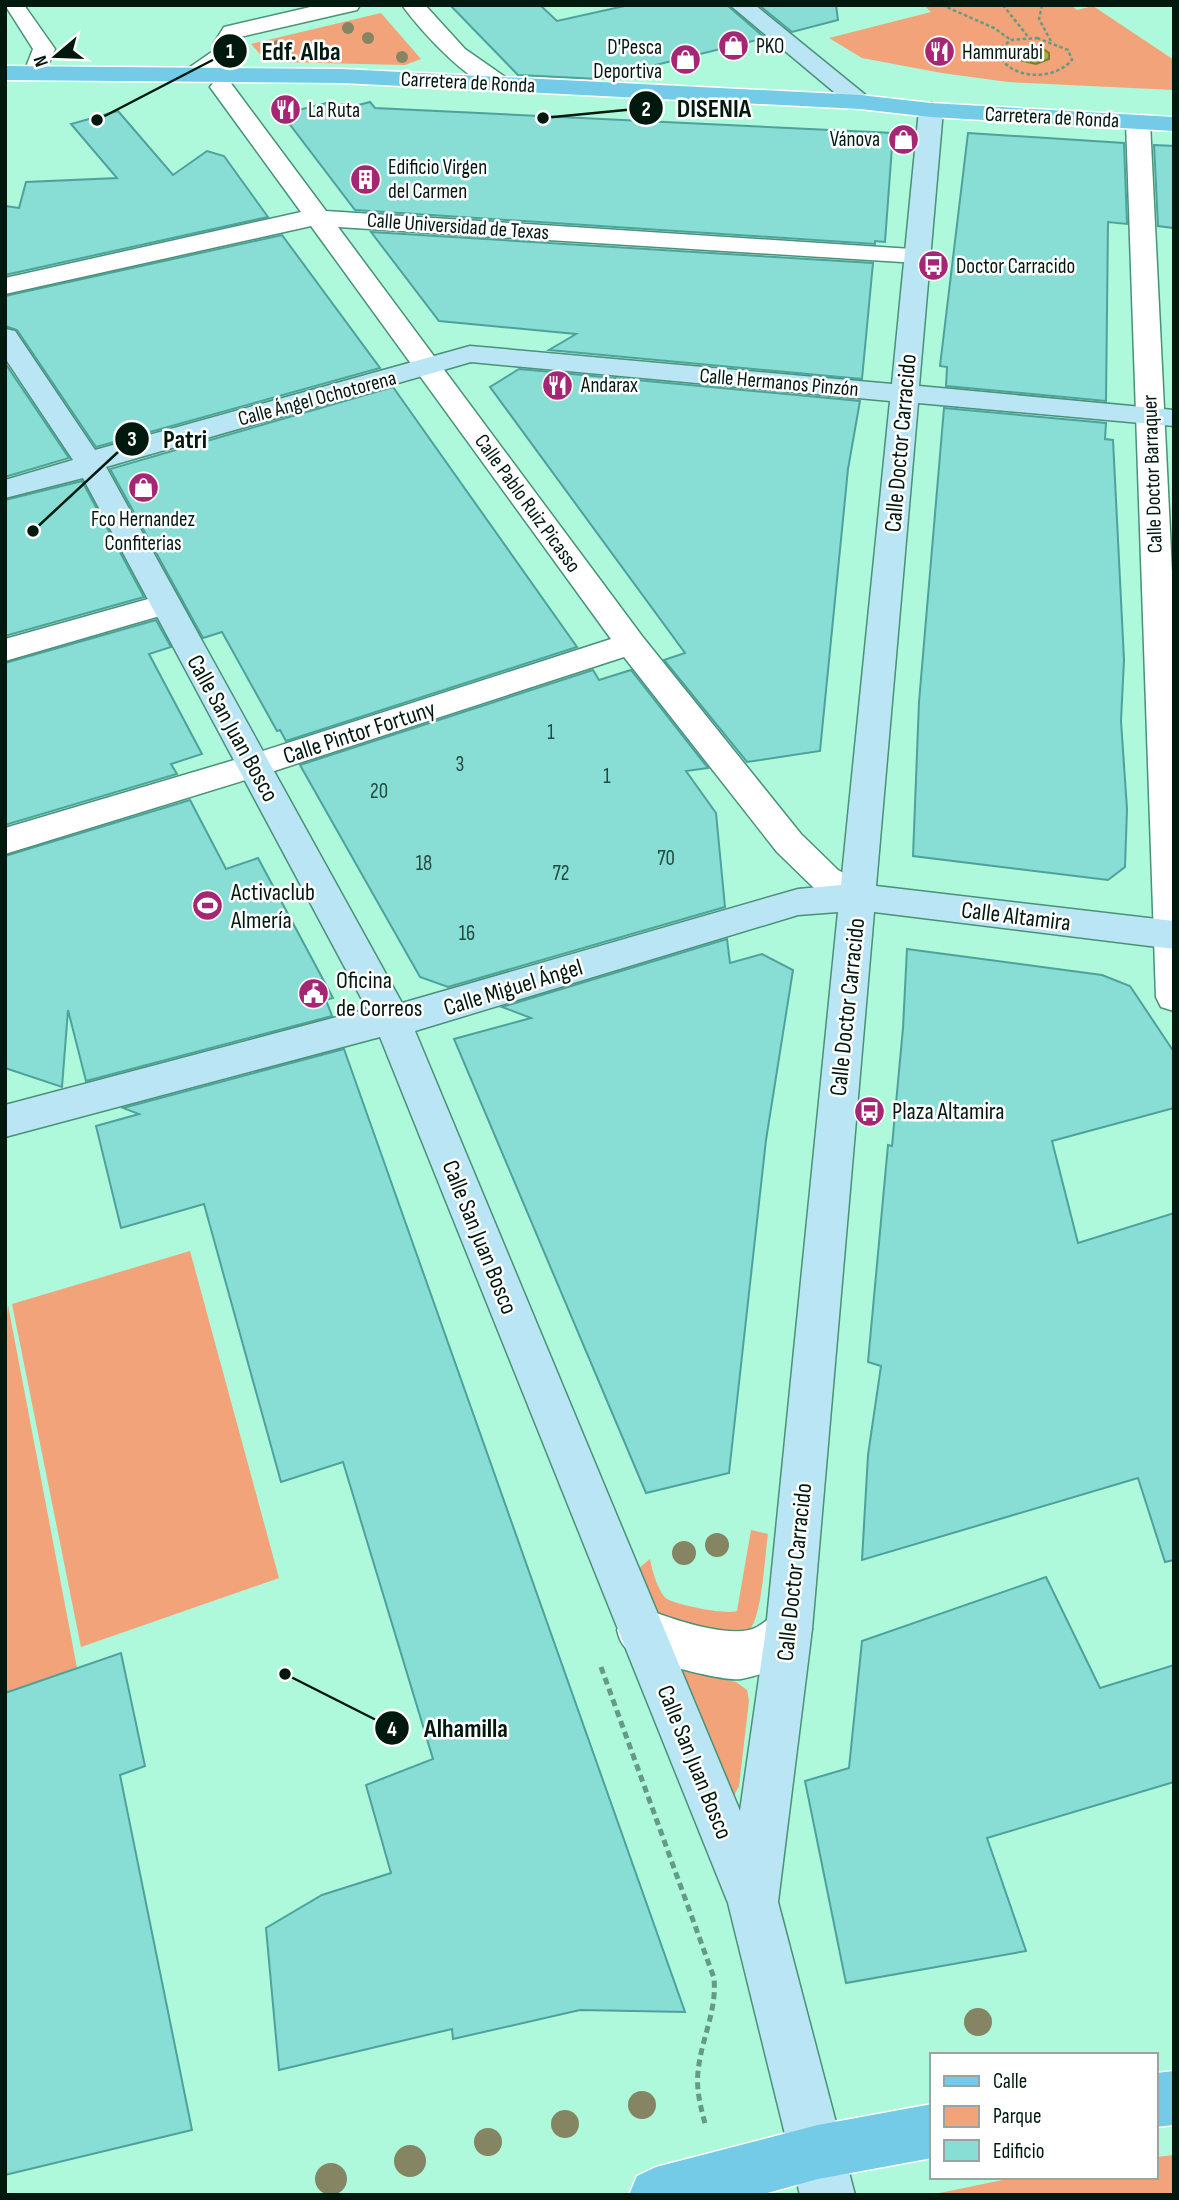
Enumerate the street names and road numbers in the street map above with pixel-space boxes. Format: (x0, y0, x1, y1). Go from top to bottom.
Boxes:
street label: Carretera de Ronda (400, 67, 536, 98)
street label: Carretera de Ronda (984, 102, 1120, 133)
street label: Calle Universidad de Texas (366, 208, 550, 245)
street label: Calle Doctor Carracido (878, 353, 923, 533)
street label: Calle Hermanos Pinzón (698, 363, 859, 402)
street label: Calle Ángel Ochotorena (235, 365, 399, 432)
street label: Calle Doctor Barraquer (1137, 394, 1168, 554)
street label: Calle Pablo Ruiz Picasso (469, 429, 586, 577)
street label: Calle San Juan Bosco (180, 650, 285, 807)
street label: Calle Pintor Fortuny (279, 694, 439, 771)
street label: Calle Altamira (960, 895, 1072, 938)
street label: Calle Doctor Carracido (824, 917, 871, 1098)
street label: Calle Miguel Ángel (440, 953, 586, 1022)
street label: Calle San Juan Bosco (435, 1156, 524, 1318)
street label: Calle Doctor Carracido (771, 1482, 818, 1663)
street label: Calle San Juan Bosco (650, 1681, 739, 1843)

